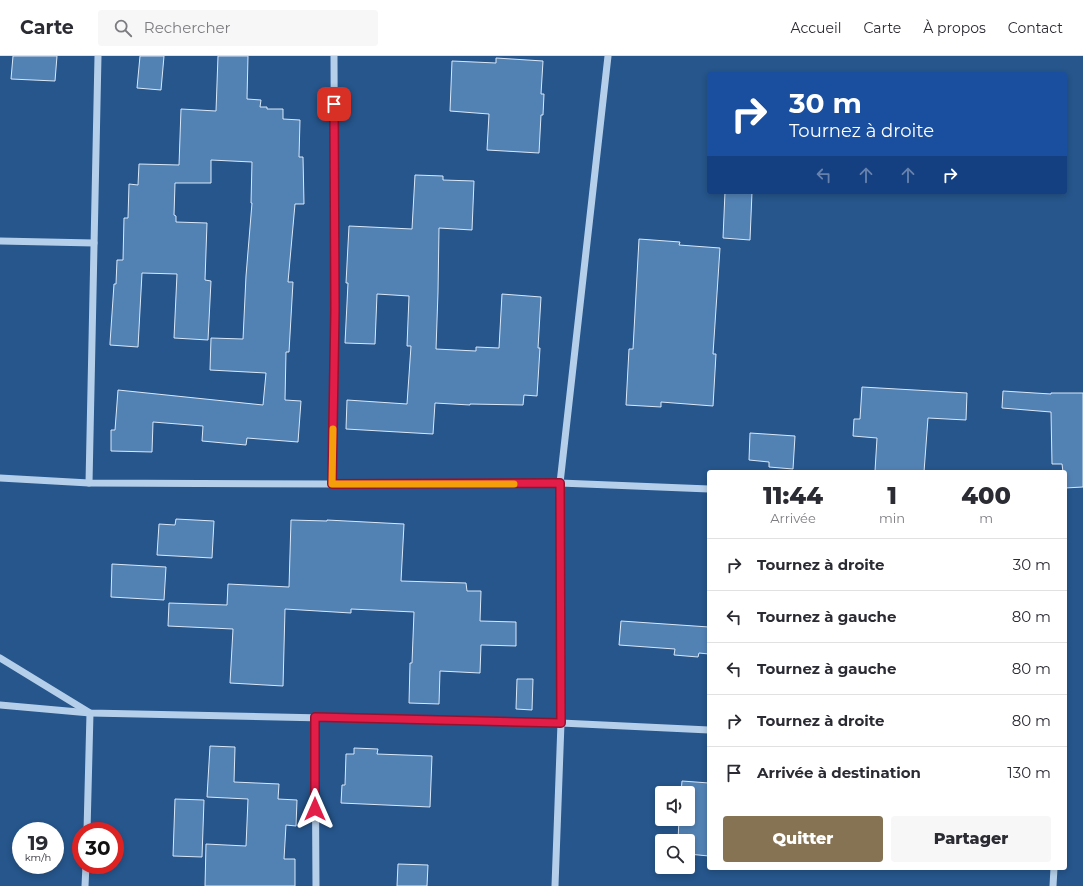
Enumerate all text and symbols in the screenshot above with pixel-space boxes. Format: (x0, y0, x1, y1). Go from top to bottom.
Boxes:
search box (98, 10, 378, 46)
text: Carte (20, 16, 74, 39)
icon: search (112, 17, 134, 39)
text: Rechercher (144, 18, 231, 37)
text: Accueil (791, 19, 842, 37)
text: Carte (864, 19, 901, 37)
text: À propos (923, 19, 986, 37)
text: Contact (1008, 19, 1063, 37)
text: 30 m (789, 86, 862, 120)
pin (317, 87, 351, 121)
icon: right (723, 88, 775, 140)
icon: arrive (323, 93, 345, 115)
text: Tournez à droite (789, 120, 934, 142)
icon: left (813, 164, 835, 186)
icon: ahead (855, 164, 877, 186)
icon: ahead (897, 164, 919, 186)
icon: right (939, 164, 961, 186)
text: 11:44 (763, 481, 823, 510)
text: 1 (887, 481, 897, 510)
text: 400 (961, 481, 1011, 510)
text: Arrivée (770, 510, 816, 526)
text: min (879, 510, 905, 526)
text: m (979, 510, 993, 526)
icon: right (723, 554, 745, 576)
text: Tournez à droite (757, 555, 885, 574)
text: 30 m (1013, 555, 1051, 574)
icon: left (723, 606, 745, 628)
text: Tournez à gauche (757, 607, 896, 626)
text: 80 m (1012, 607, 1051, 626)
icon: left (723, 658, 745, 680)
text: Tournez à gauche (757, 659, 896, 678)
text: 80 m (1012, 659, 1051, 678)
icon: right (723, 710, 745, 732)
text: Tournez à droite (757, 711, 885, 730)
text: 80 m (1012, 711, 1051, 730)
icon: arrive (723, 762, 745, 784)
text: Arrivée à destination (757, 763, 921, 782)
text: 130 m (1007, 763, 1051, 782)
map controls (655, 786, 695, 874)
button: sound (655, 786, 695, 826)
position arrow (294, 788, 336, 830)
button: Quitter (723, 816, 883, 862)
button: Partager (891, 816, 1051, 862)
speed limit sign: 30 (72, 822, 124, 874)
text: 19 (28, 831, 48, 855)
button: search (655, 834, 695, 874)
text: km/h (25, 851, 51, 864)

